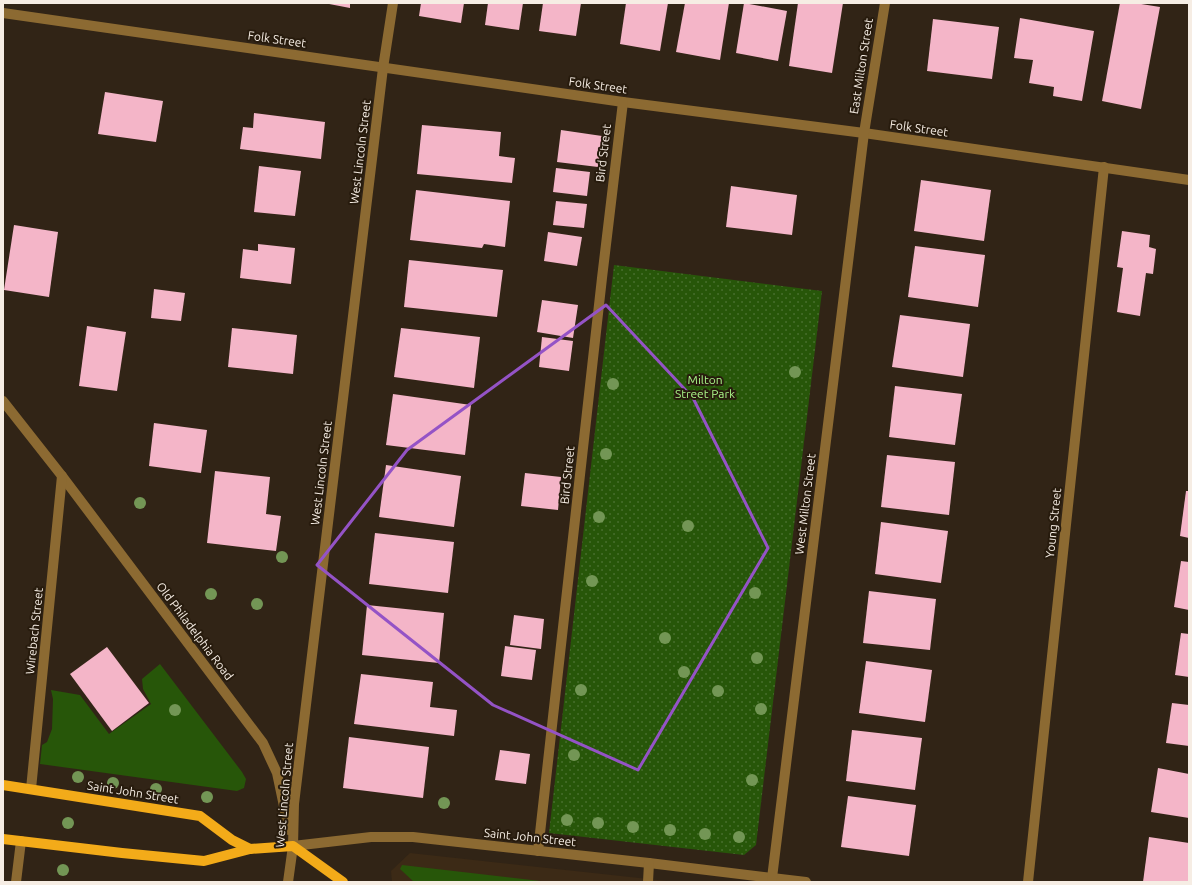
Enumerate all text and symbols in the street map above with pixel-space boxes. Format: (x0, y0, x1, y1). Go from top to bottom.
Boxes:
street label: East Milton Street (847, 17, 875, 115)
street label: Folk Street (247, 28, 307, 50)
street label: Folk Street (568, 74, 628, 96)
street label: West Lincoln Street (347, 99, 373, 205)
street label: Folk Street (889, 117, 949, 139)
street label: Bird Street (593, 123, 613, 183)
park label: Milton Street Park (675, 373, 735, 400)
street label: West Lincoln Street (308, 420, 334, 526)
street label: Bird Street (557, 445, 577, 505)
street label: West Milton Street (792, 453, 818, 555)
street label: Young Street (1043, 487, 1063, 559)
street label: Old Philadelphia Road (154, 580, 236, 682)
street label: Wirebach Street (23, 587, 45, 675)
street label: West Lincoln Street (273, 742, 295, 848)
street label: Saint John Street (86, 778, 180, 806)
street label: Saint John Street (483, 826, 577, 848)

